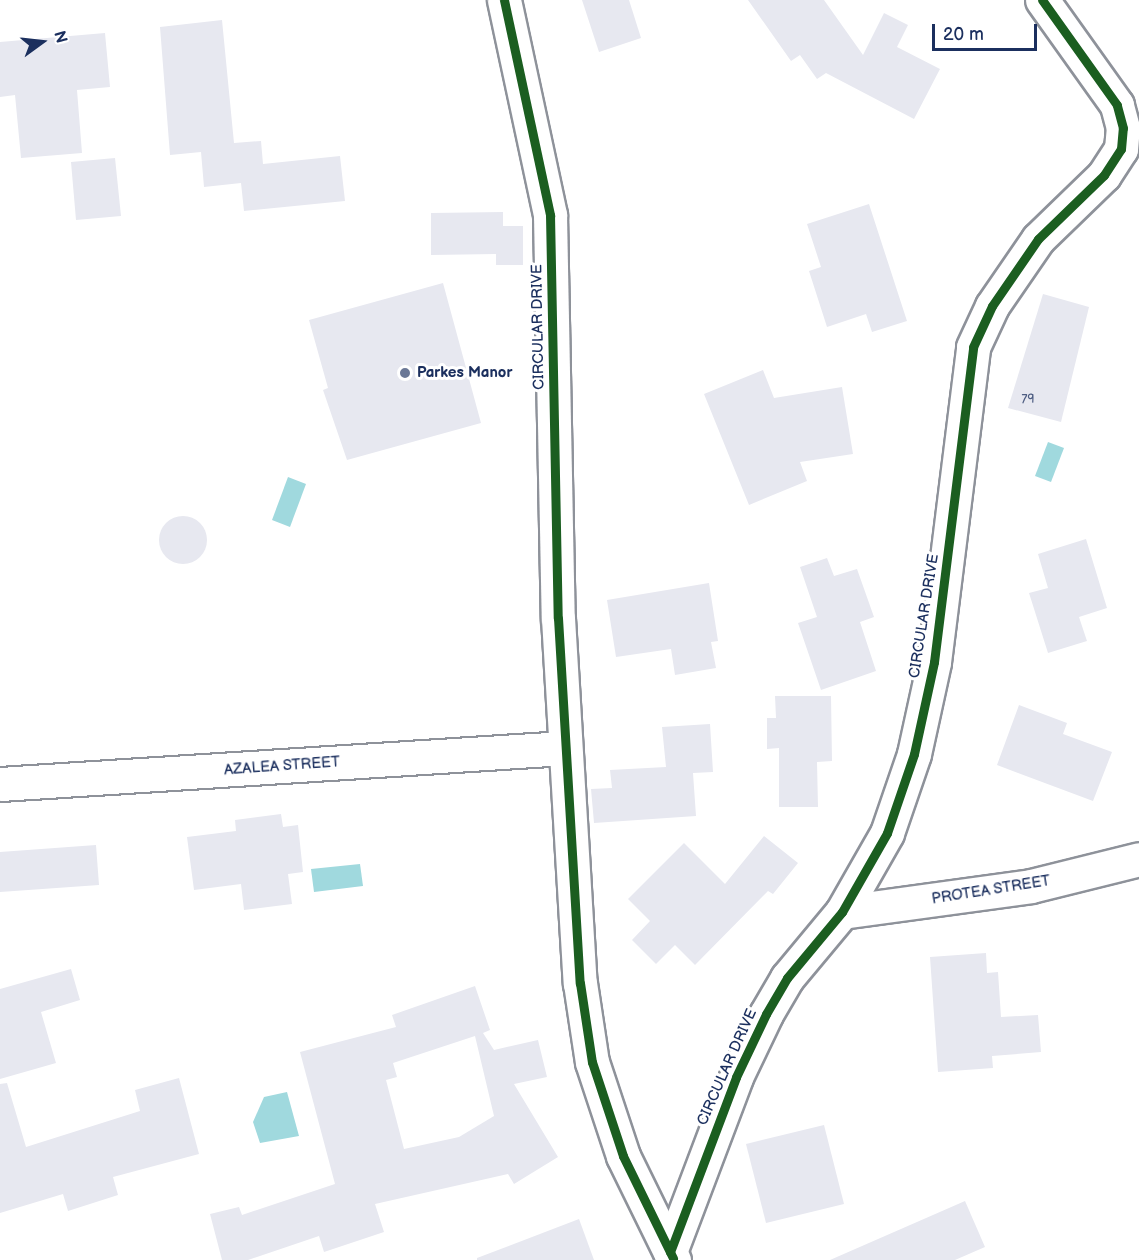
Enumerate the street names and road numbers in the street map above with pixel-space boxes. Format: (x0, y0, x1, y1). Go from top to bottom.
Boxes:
street label: CIRCULAR DRIVE (528, 264, 548, 390)
street label: CIRCULAR DRIVE (905, 553, 943, 679)
street label: AZALEA STREET (223, 753, 341, 779)
street label: PROTEA STREET (930, 872, 1052, 908)
street label: CIRCULAR DRIVE (693, 1006, 761, 1128)

